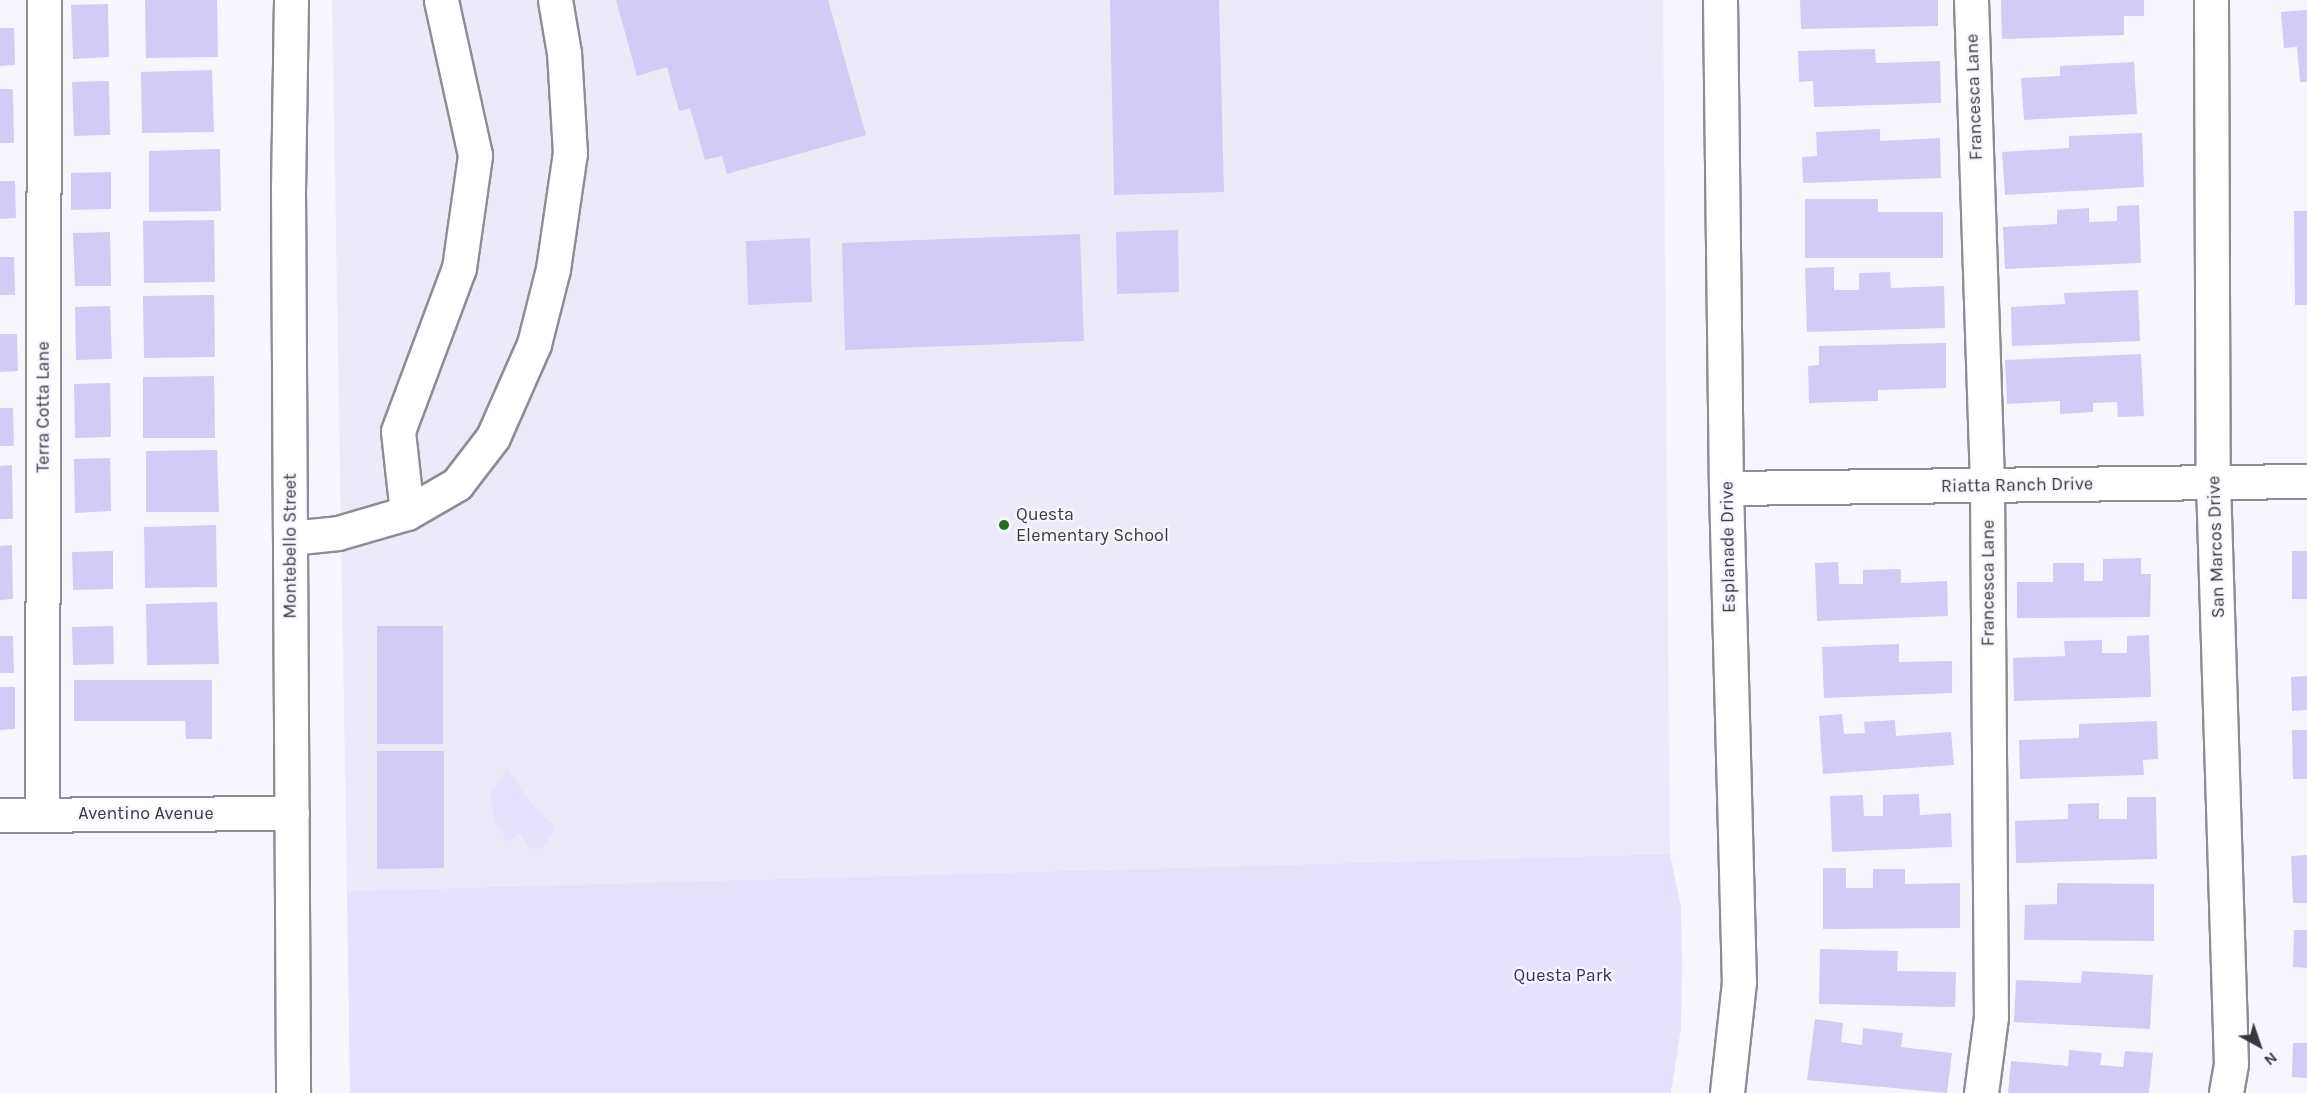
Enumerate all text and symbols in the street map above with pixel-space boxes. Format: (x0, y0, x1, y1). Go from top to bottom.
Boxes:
street label: Francesca Lane (1961, 33, 1987, 161)
street label: Terra Cotta Lane (32, 341, 54, 473)
street label: Montebello Street (279, 473, 301, 619)
street label: Riatta Ranch Drive (1941, 473, 2093, 497)
street label: San Marcos Drive (2203, 475, 2229, 619)
street label: Esplanade Drive (1716, 481, 1740, 613)
place label: Questa Elementary School (1016, 504, 1169, 546)
marker: Questa Elementary School (997, 518, 1011, 532)
street label: Francesca Lane (1977, 520, 1999, 646)
street label: Aventino Avenue (78, 802, 214, 824)
park label: Questa Park (1514, 964, 1612, 986)
north arrow (2229, 1015, 2289, 1075)
text: N (2260, 1048, 2281, 1070)

